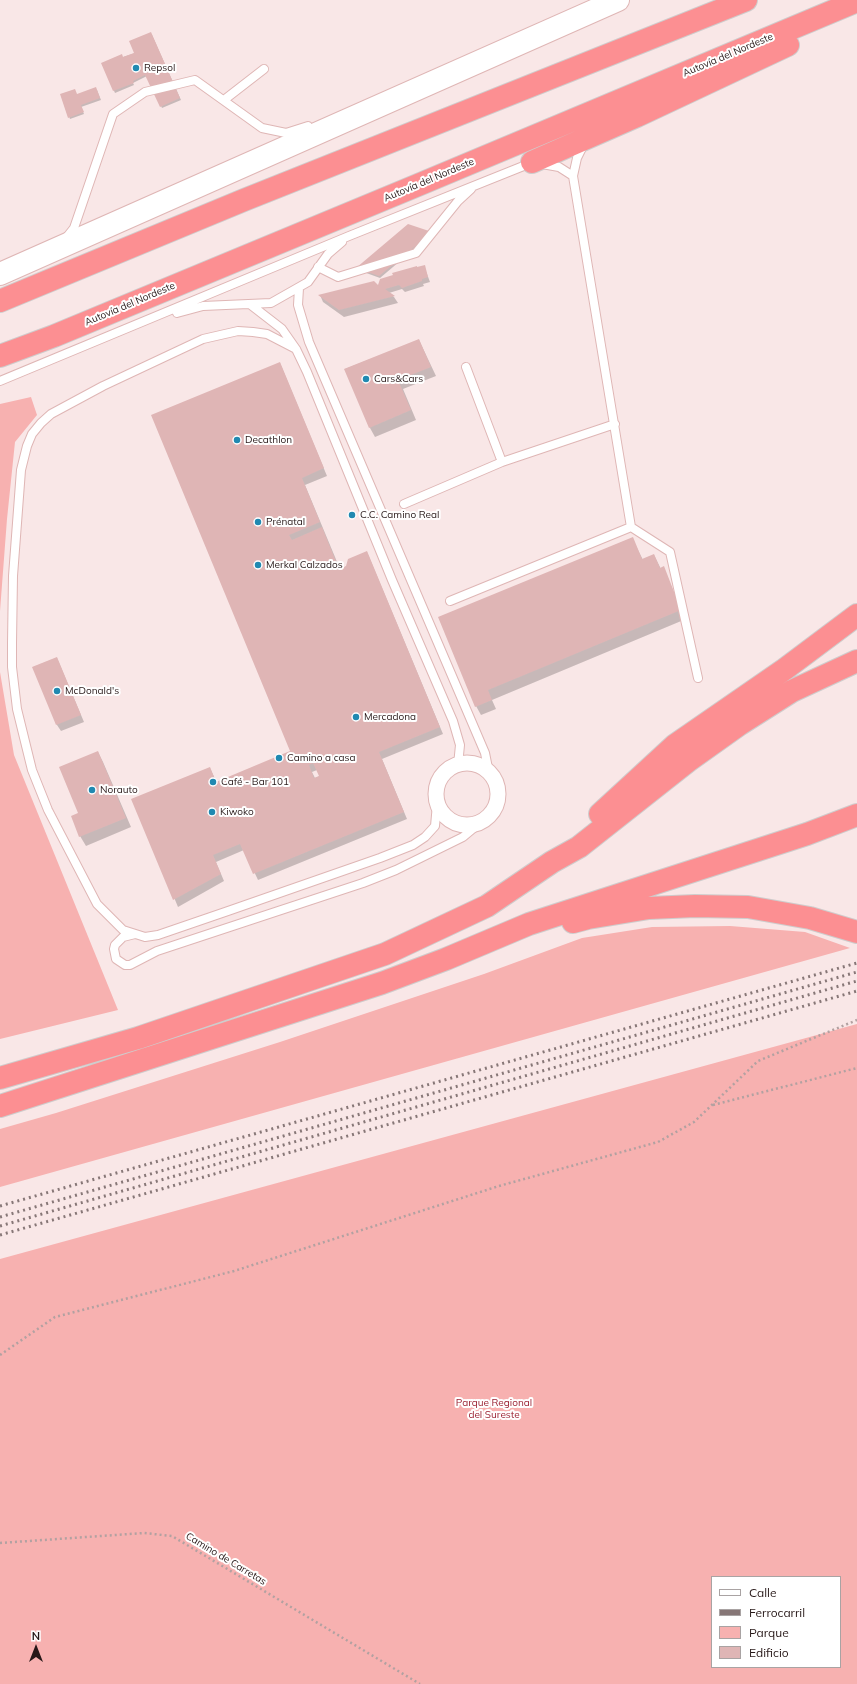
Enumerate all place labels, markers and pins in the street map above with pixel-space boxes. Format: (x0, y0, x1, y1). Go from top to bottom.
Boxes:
place label: Repsol (144, 62, 175, 74)
marker: Repsol (131, 63, 141, 73)
place label: Cars&Cars (374, 373, 423, 385)
marker: Cars&Cars (361, 374, 371, 384)
place label: Decathlon (245, 434, 292, 446)
marker: Decathlon (232, 435, 242, 445)
place label: C.C. Camino Real (360, 509, 439, 521)
marker: C.C. Camino Real (347, 510, 357, 520)
place label: Prénatal (266, 516, 305, 528)
marker: Prénatal (253, 517, 263, 527)
place label: Merkal Calzados (266, 559, 343, 571)
marker: Merkal Calzados (253, 560, 263, 570)
place label: McDonald's (65, 685, 119, 697)
marker: McDonald's (52, 686, 62, 696)
place label: Mercadona (364, 711, 416, 723)
marker: Mercadona (351, 712, 361, 722)
place label: Camino a casa (287, 752, 355, 764)
marker: Camino a casa (274, 753, 284, 763)
place label: Café - Bar 101 (221, 776, 289, 788)
marker: Café - Bar 101 (208, 777, 218, 787)
place label: Norauto (100, 784, 138, 796)
marker: Norauto (87, 785, 97, 795)
place label: Kiwoko (220, 806, 254, 818)
marker: Kiwoko (207, 807, 217, 817)

